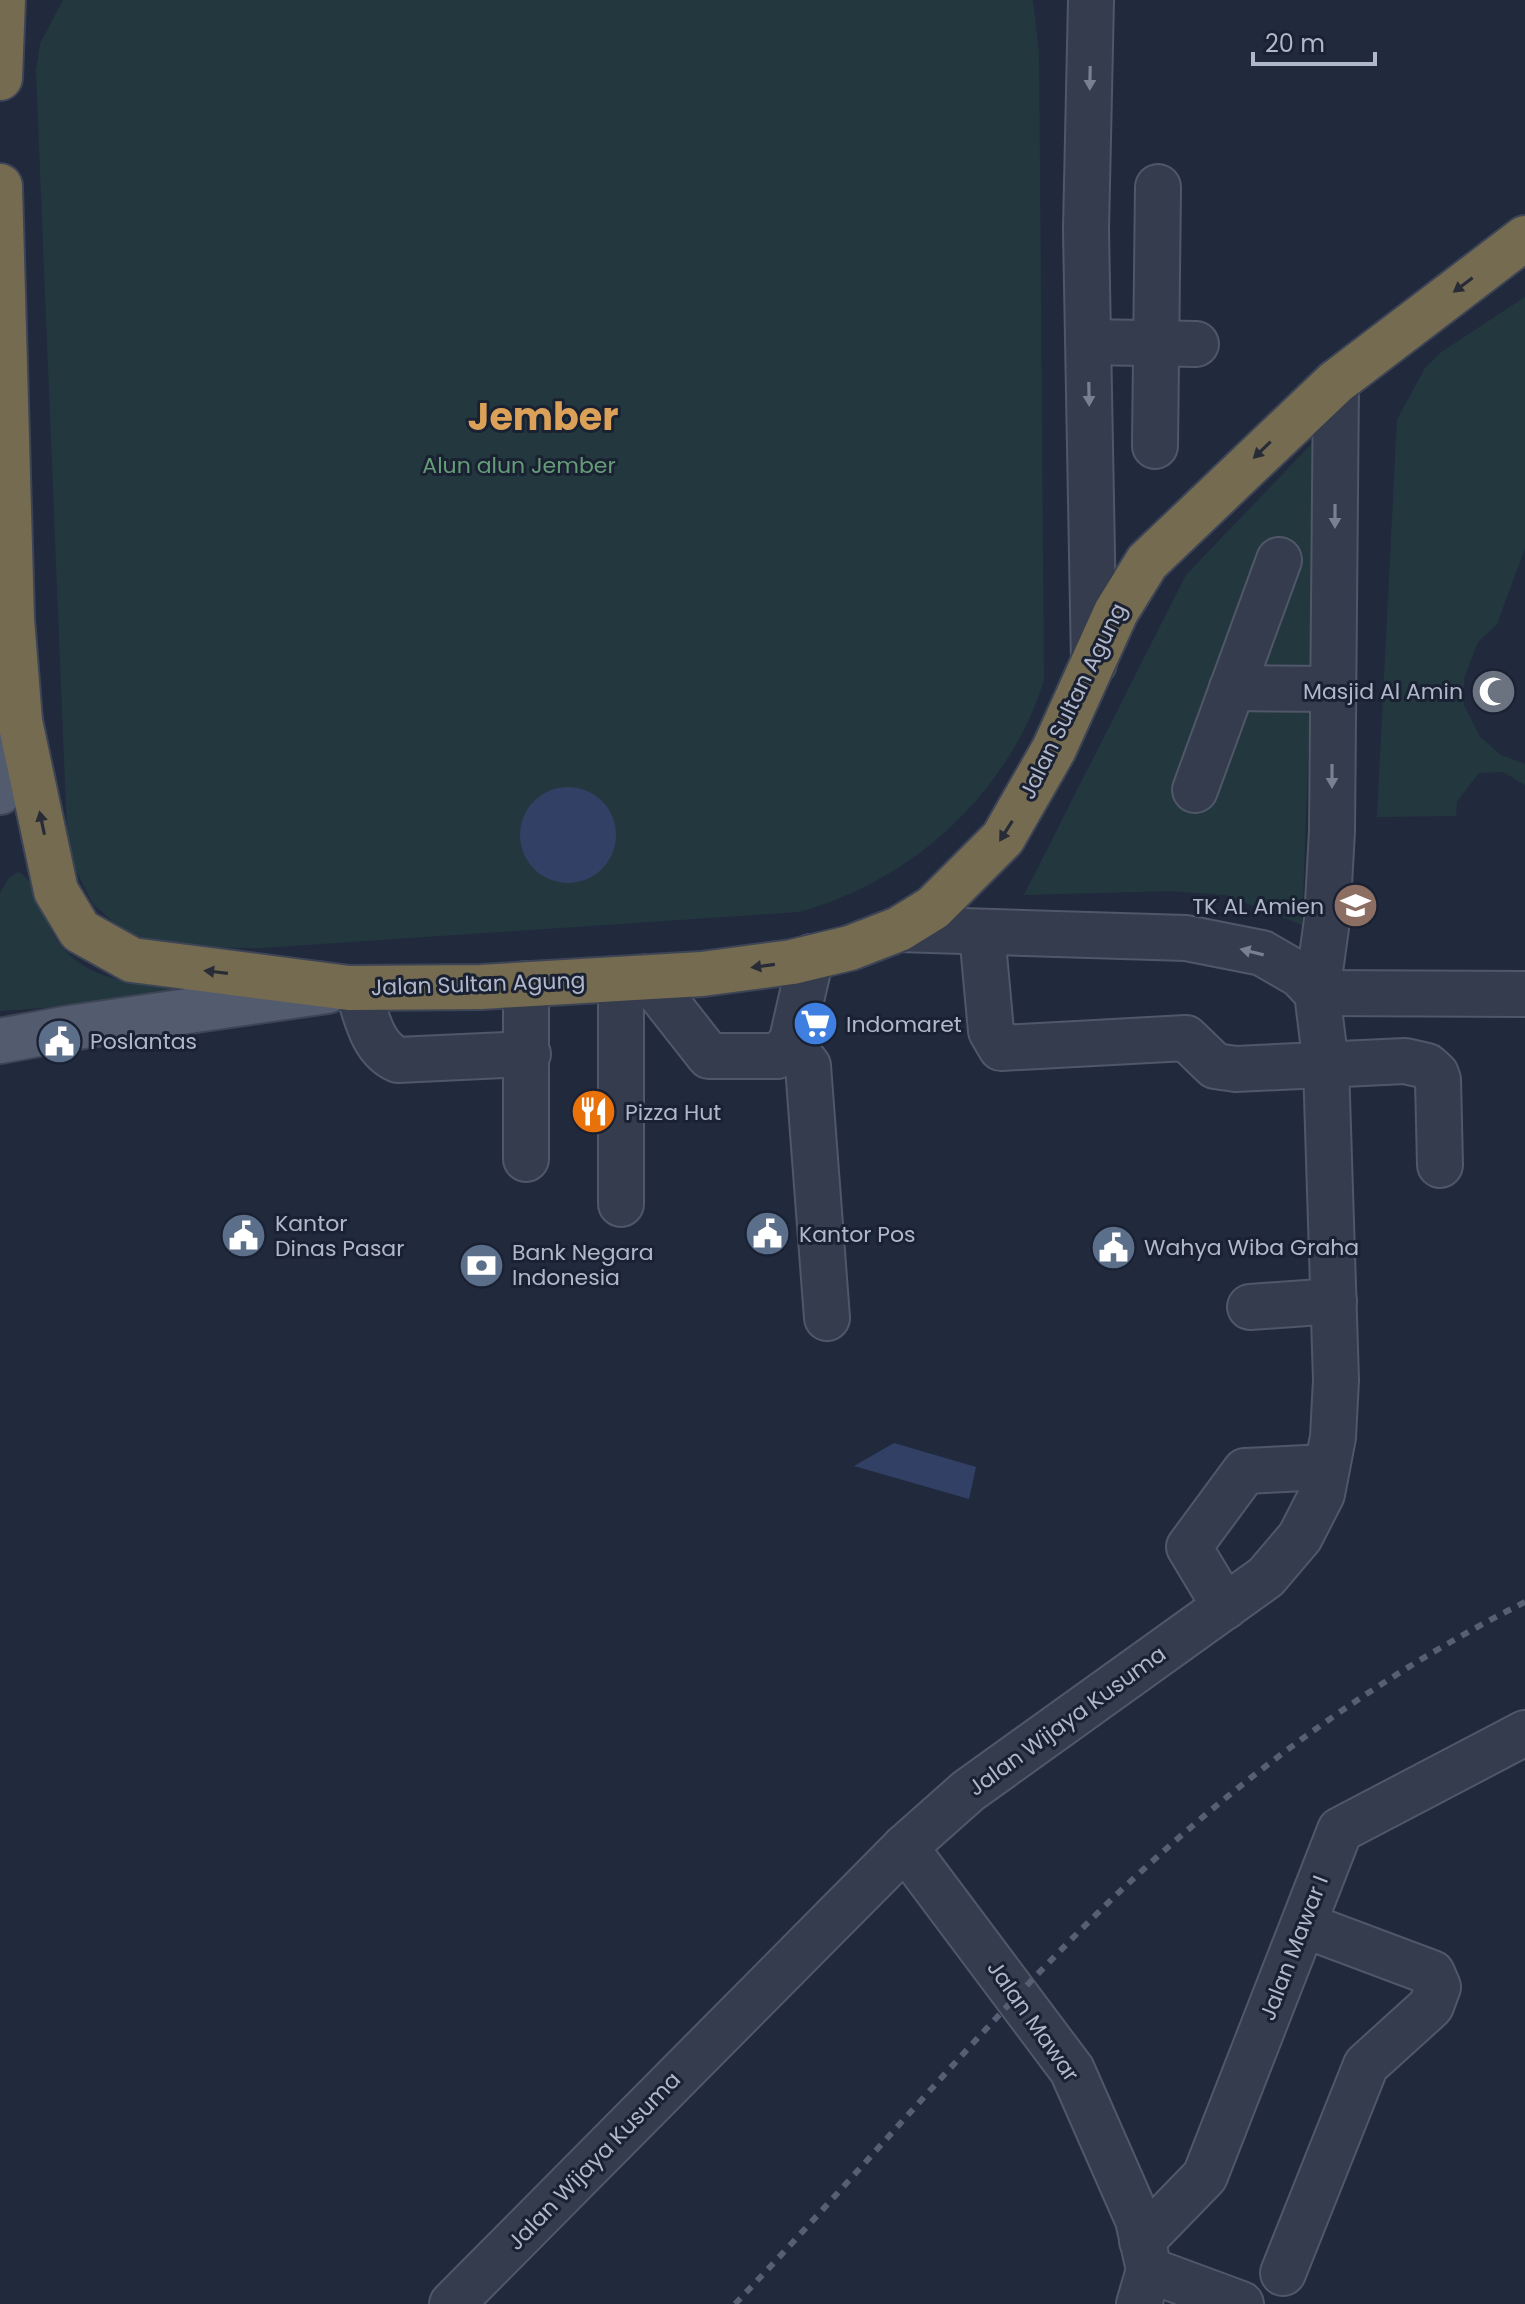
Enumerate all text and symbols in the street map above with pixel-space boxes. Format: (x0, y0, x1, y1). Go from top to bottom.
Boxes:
scale bar (1253, 16, 1375, 66)
text: 20 m (1265, 27, 1325, 60)
one-way arrow (1083, 66, 1096, 91)
one-way arrow (1453, 277, 1473, 293)
one-way arrow (1083, 382, 1096, 407)
district label: Jember (467, 390, 619, 443)
one-way arrow (1253, 441, 1272, 459)
park label: Alun alun Jember (422, 450, 616, 481)
one-way arrow (1328, 504, 1341, 529)
street label: Jalan Sultan Agung (1012, 598, 1134, 804)
mosque icon: Masjid Al Amin (1470, 667, 1518, 715)
place label: Masjid Al Amin (1303, 676, 1463, 707)
one-way arrow (1326, 764, 1338, 789)
one-way arrow (35, 811, 48, 836)
one-way arrow (999, 821, 1014, 842)
school or university icon: TK AL Amien (1331, 882, 1379, 930)
place label: TK AL Amien (1192, 891, 1324, 922)
one-way arrow (1240, 945, 1265, 957)
one-way arrow (750, 959, 775, 972)
street label: Jalan Sultan Agung (370, 965, 586, 1003)
one-way arrow (203, 966, 228, 979)
supermarket icon: Indomaret (791, 1000, 839, 1048)
place label: Indomaret (846, 1009, 962, 1040)
public building icon: Poslantas (35, 1017, 83, 1065)
place label: Poslantas (90, 1026, 197, 1057)
restaurant icon: Pizza Hut (570, 1088, 618, 1136)
place label: Pizza Hut (625, 1097, 721, 1128)
place label: Kantor Dinas Pasar (275, 1208, 404, 1264)
public building icon: Kantor Pos (744, 1210, 792, 1258)
public building icon: Kantor Dinas Pasar (220, 1212, 268, 1260)
place label: Kantor Pos (799, 1219, 916, 1250)
public building icon: Wahya Wiba Graha (1089, 1223, 1137, 1271)
place label: Wahya Wiba Graha (1144, 1232, 1359, 1263)
place label: Bank Negara Indonesia (512, 1237, 654, 1293)
bank icon: Bank Negara Indonesia (457, 1241, 505, 1289)
street label: Jalan Wijaya Kusuma (962, 1639, 1172, 1803)
street label: Jalan Mawar I (1252, 1871, 1336, 2025)
street label: Jalan Mawar (980, 1954, 1086, 2088)
street label: Jalan Wijaya Kusuma (500, 2065, 688, 2257)

